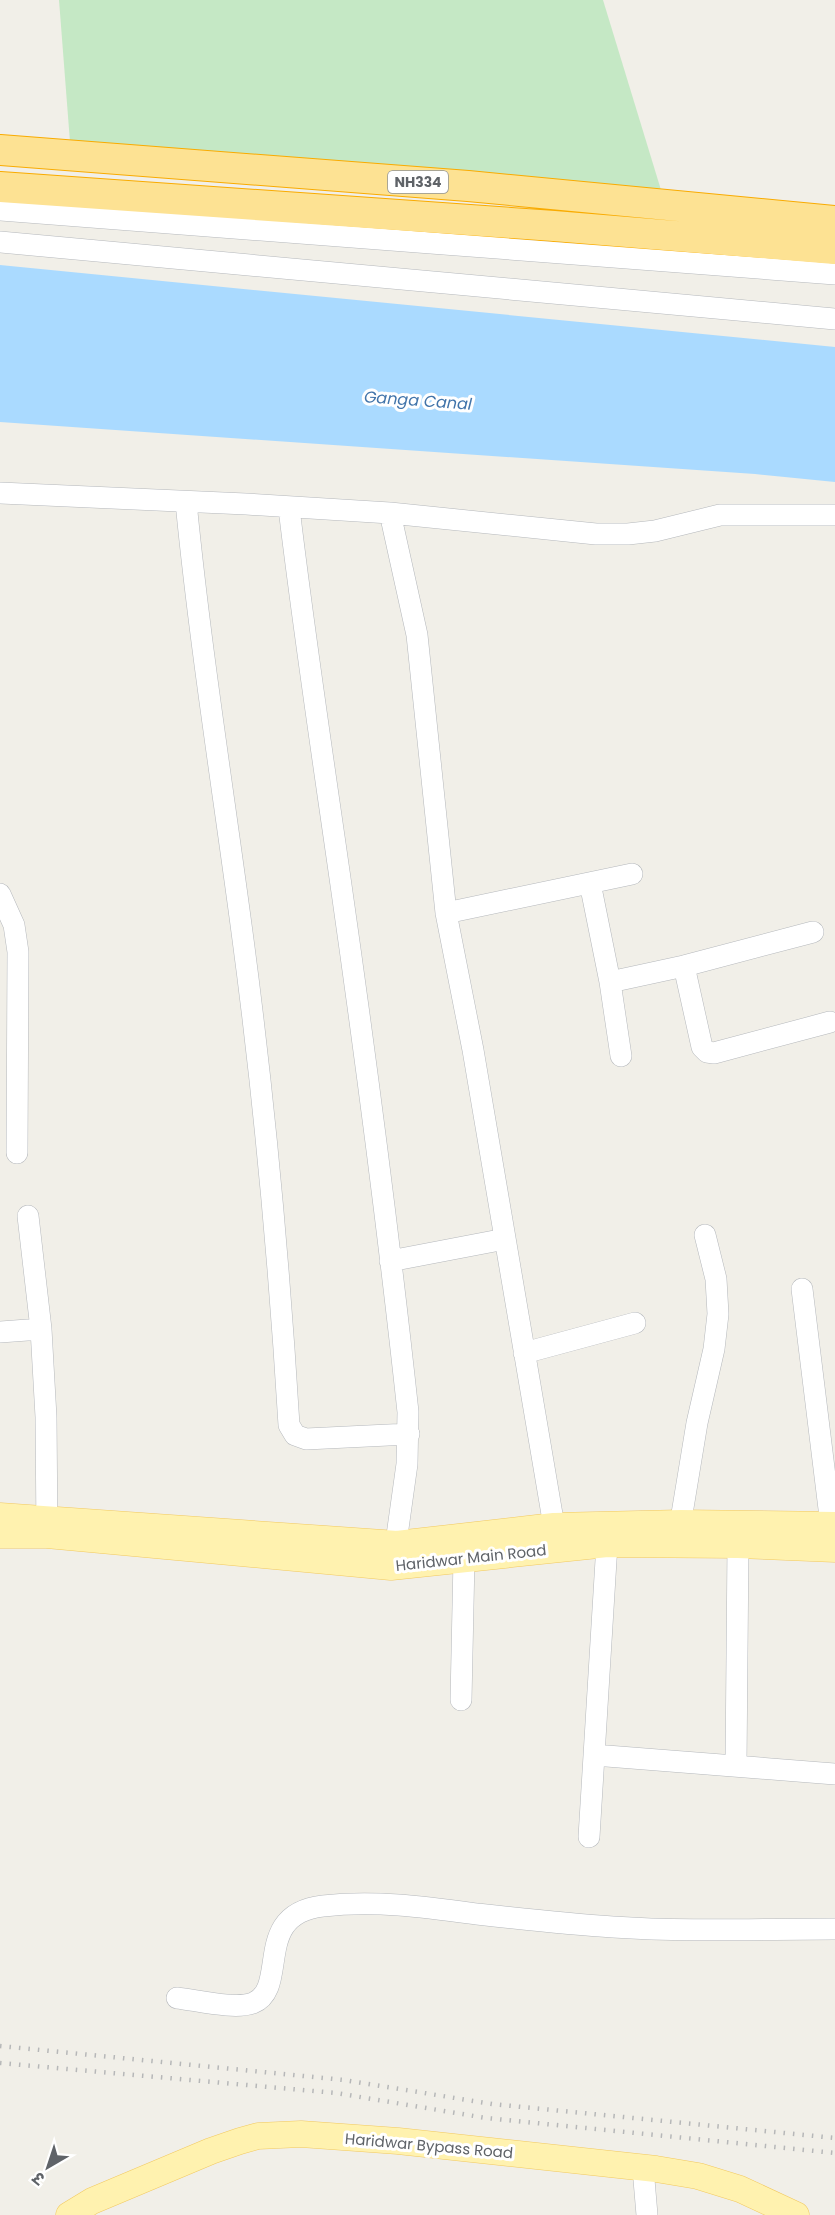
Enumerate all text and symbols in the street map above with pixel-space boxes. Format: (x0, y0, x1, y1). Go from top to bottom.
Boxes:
road number: NH334 (388, 171, 448, 193)
water label: Ganga Canal (363, 385, 473, 416)
street label: Haridwar Main Road (395, 1539, 547, 1576)
street label: Haridwar Bypass Road (344, 2128, 514, 2163)
north arrow (18, 2137, 78, 2197)
text: उ (27, 2166, 50, 2191)

